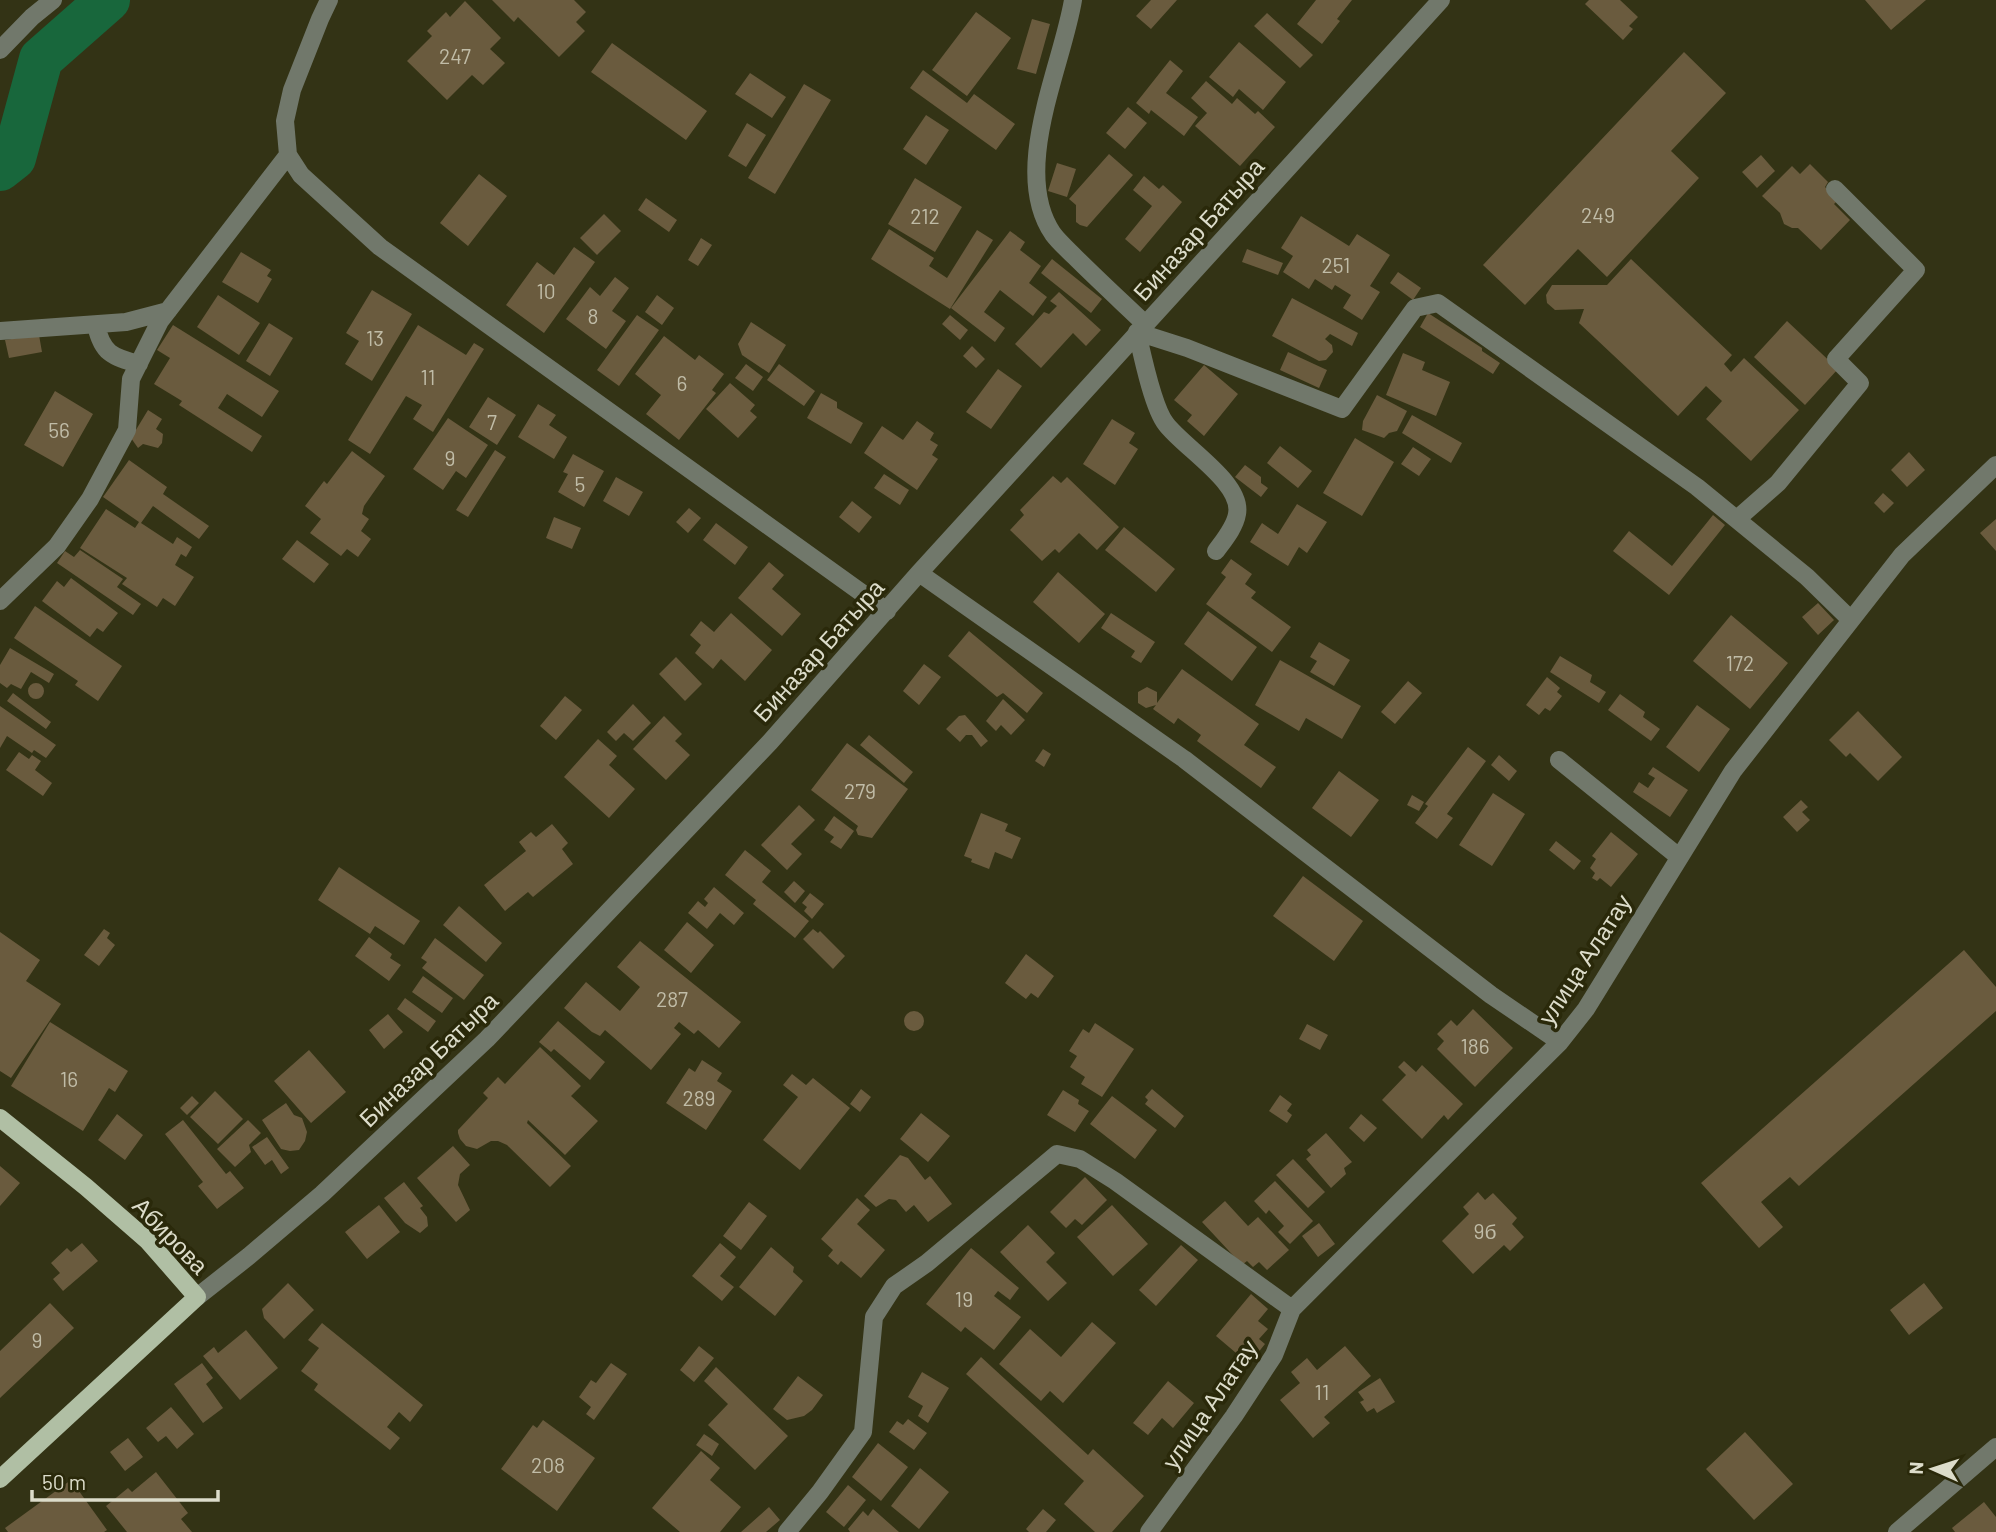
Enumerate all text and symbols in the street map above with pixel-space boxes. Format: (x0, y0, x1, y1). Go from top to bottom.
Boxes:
house number: 247 (439, 43, 471, 68)
street label: Биназар Батыра (1127, 151, 1270, 306)
house number: 249 (1581, 202, 1615, 227)
house number: 212 (910, 203, 940, 228)
house number: 251 (1322, 252, 1350, 277)
house number: 10 (536, 278, 556, 303)
house number: 8 (588, 303, 598, 328)
house number: 13 (366, 325, 384, 350)
house number: 11 (421, 364, 435, 389)
house number: 6 (677, 370, 687, 395)
house number: 7 (487, 409, 497, 434)
house number: 56 (48, 417, 70, 442)
house number: 9 (445, 445, 455, 470)
house number: 5 (575, 471, 585, 496)
street label: Биназар Батыра (747, 572, 890, 727)
house number: 172 (1726, 650, 1754, 675)
house number: 279 (844, 778, 876, 803)
street label: улица Алатау (1531, 888, 1637, 1030)
street label: Биназар Батыра (353, 985, 504, 1132)
house number: 287 (656, 986, 688, 1011)
house number: 186 (1460, 1033, 1490, 1058)
house number: 16 (60, 1066, 78, 1091)
house number: 289 (682, 1085, 716, 1110)
street label: Абирова (127, 1191, 215, 1280)
house number: 9б (1474, 1218, 1496, 1243)
house number: 19 (955, 1286, 973, 1311)
house number: 9 (32, 1327, 42, 1352)
street label: улица Алатау (1155, 1334, 1263, 1474)
house number: 11 (1315, 1379, 1329, 1404)
north arrow (1898, 1434, 1968, 1504)
house number: 208 (531, 1452, 565, 1477)
scale bar (32, 1458, 217, 1502)
text: N (1904, 1461, 1927, 1475)
text: 50 m (42, 1469, 86, 1494)

